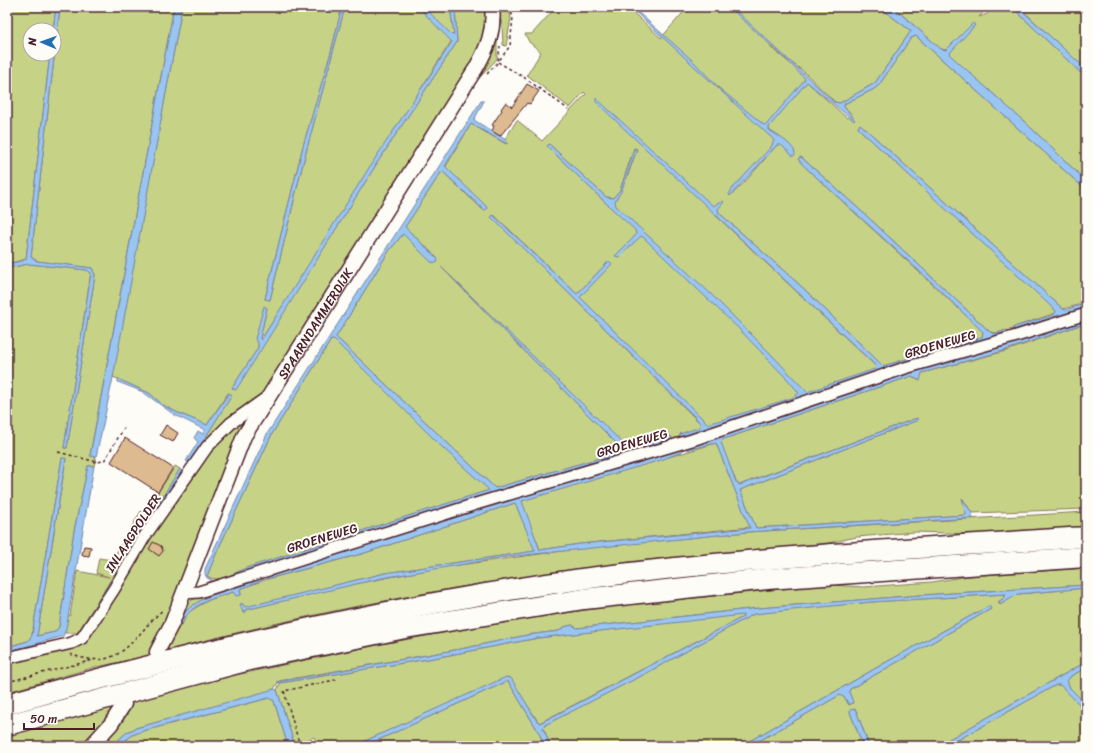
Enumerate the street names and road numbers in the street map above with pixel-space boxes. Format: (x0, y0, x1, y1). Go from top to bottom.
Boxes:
street label: SPAARNDAMMERDIJK (271, 262, 359, 384)
street label: GROENEWEG (902, 323, 978, 365)
street label: GROENEWEG (594, 422, 670, 464)
street label: INLAAGPOLDER (98, 489, 167, 578)
street label: GROENEWEG (284, 516, 360, 560)

